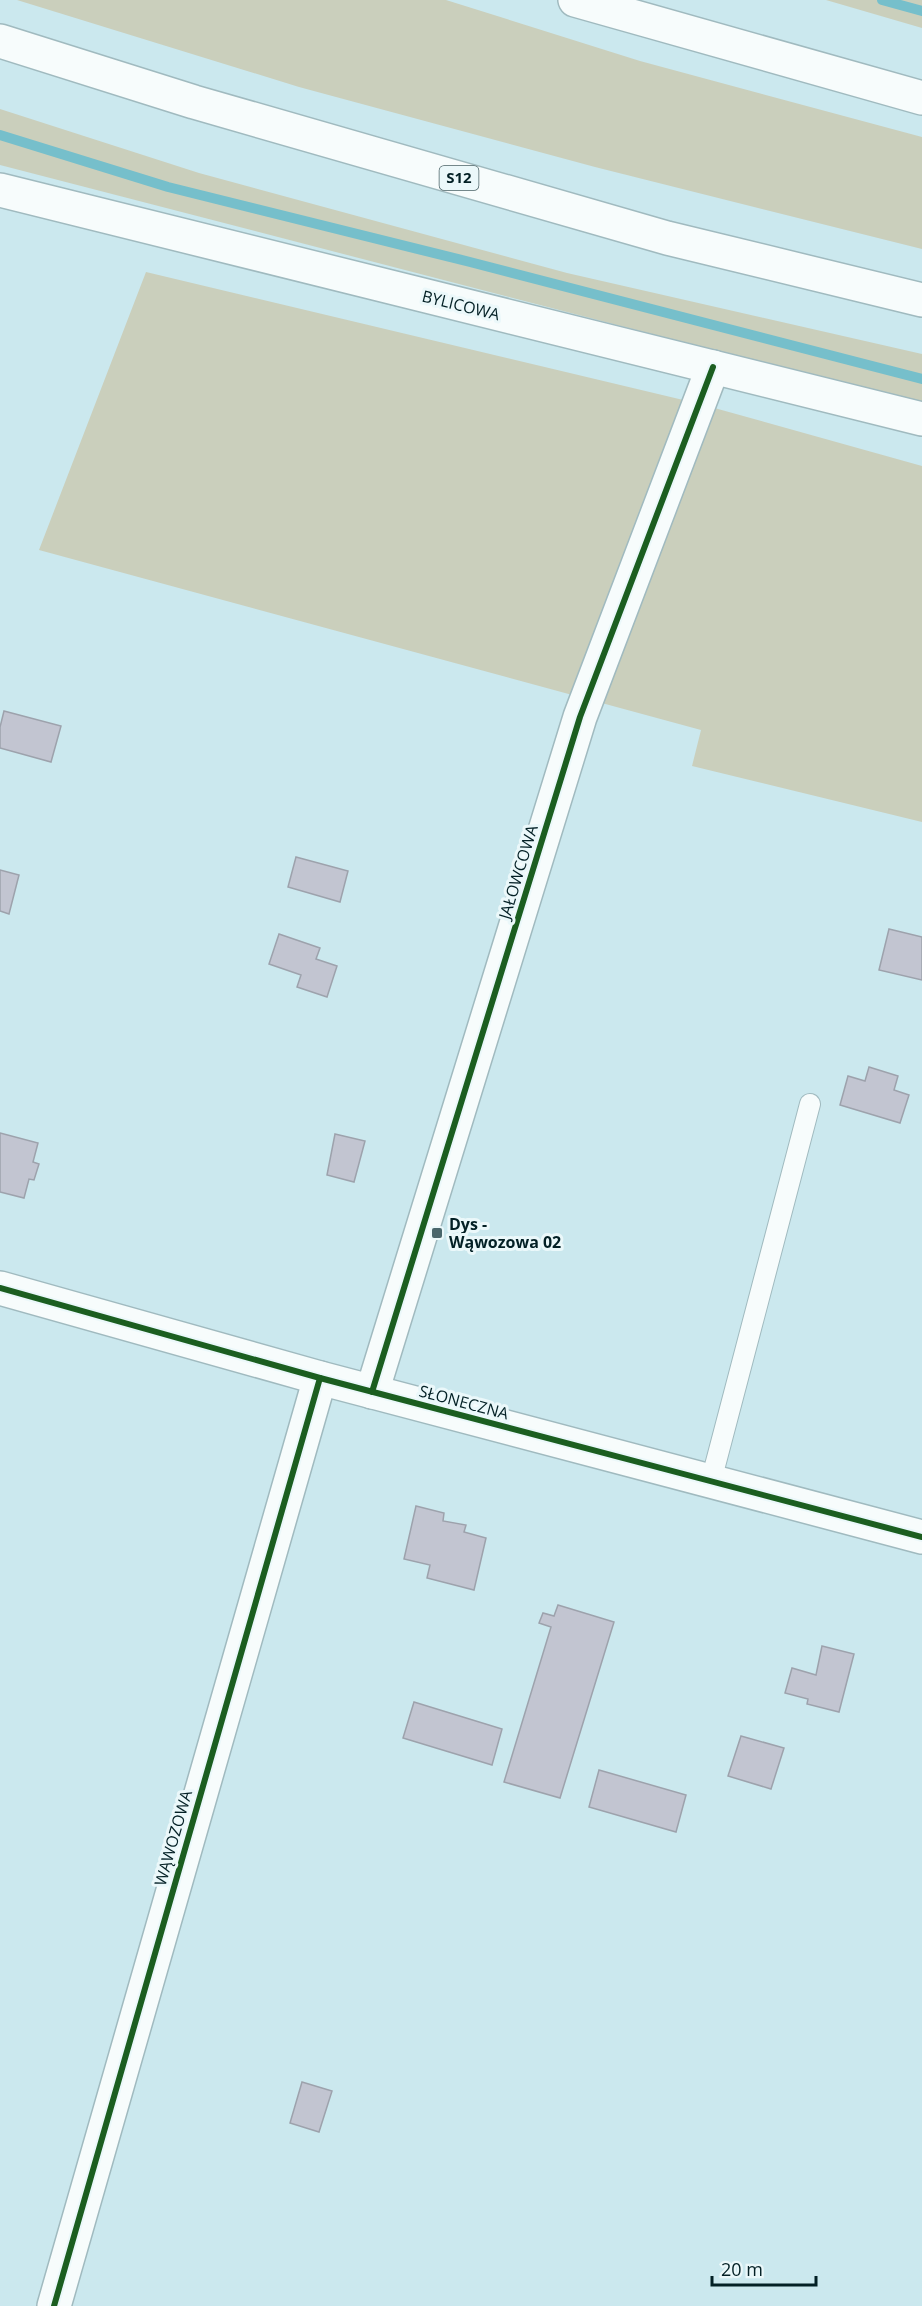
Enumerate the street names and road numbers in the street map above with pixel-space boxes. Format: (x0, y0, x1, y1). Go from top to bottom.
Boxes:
road number: S12 (440, 166, 478, 190)
street label: BYLICOWA (420, 285, 503, 326)
street label: JAŁOWCOWA (493, 821, 543, 924)
street label: SŁONECZNA (417, 1379, 512, 1425)
street label: WĄWOZOWA (149, 1787, 197, 1888)

